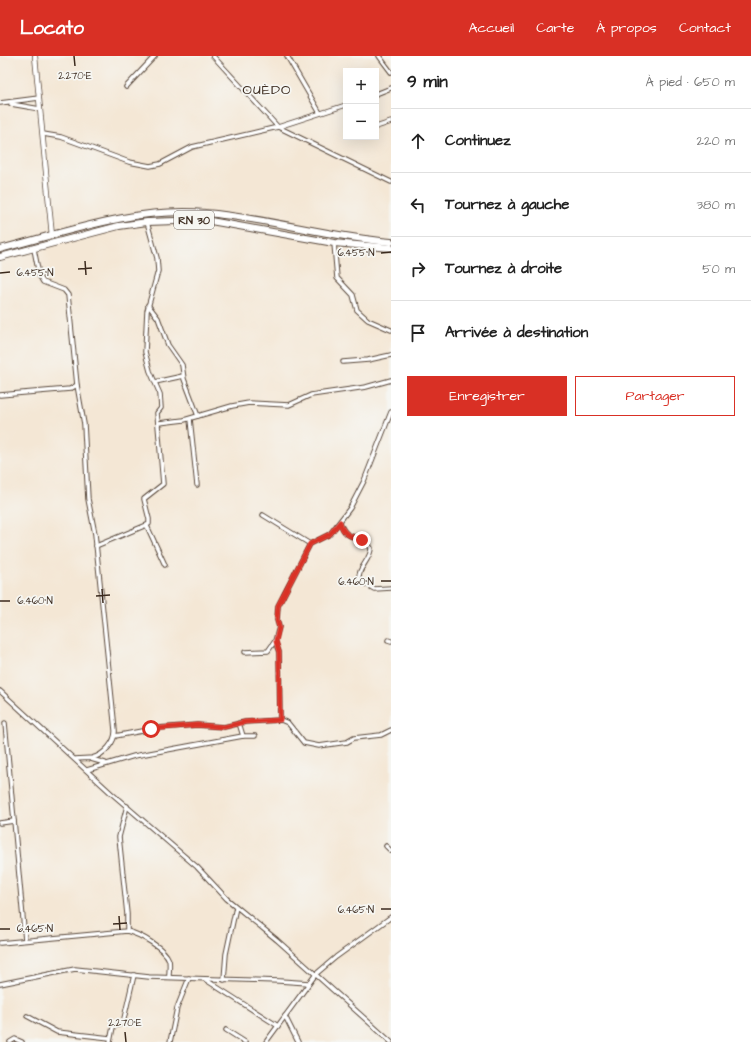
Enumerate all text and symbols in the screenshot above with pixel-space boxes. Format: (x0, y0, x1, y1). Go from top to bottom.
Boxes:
text: Locato (20, 15, 84, 42)
text: Accueil (469, 18, 514, 38)
text: Carte (536, 18, 574, 38)
text: À propos (596, 18, 657, 38)
text: Contact (679, 18, 731, 38)
map controls (343, 68, 379, 140)
button: + (343, 68, 379, 104)
text: 2.270°E (58, 69, 92, 83)
text: 9 min (407, 70, 448, 94)
text: À pied · 650 m (645, 73, 735, 91)
district label: OUÈDO (243, 80, 291, 100)
button: − (343, 104, 379, 140)
icon: ahead (407, 130, 429, 152)
text: Continuez (445, 130, 511, 151)
text: 220 m (697, 132, 735, 150)
icon: left (407, 194, 429, 216)
text: Tournez à gauche (445, 194, 569, 215)
text: 380 m (696, 196, 735, 214)
road number: RN 30 (174, 211, 214, 229)
text: 6.455°N (337, 246, 375, 260)
icon: right (407, 258, 429, 280)
text: Tournez à droite (445, 258, 562, 279)
text: 50 m (702, 260, 735, 278)
text: 6.455°N (16, 266, 54, 280)
icon: arrive (407, 322, 429, 344)
text: Arrivée à destination (445, 322, 588, 343)
button: Enregistrer (407, 376, 567, 416)
button: Partager (575, 376, 735, 416)
route end (353, 531, 371, 549)
text: 6.460°N (338, 575, 374, 589)
text: 6.460°N (17, 594, 53, 608)
route start (142, 720, 160, 738)
text: 6.465°N (338, 903, 374, 917)
text: 6.465°N (17, 922, 53, 936)
text: 2.270°E (108, 1016, 142, 1030)

